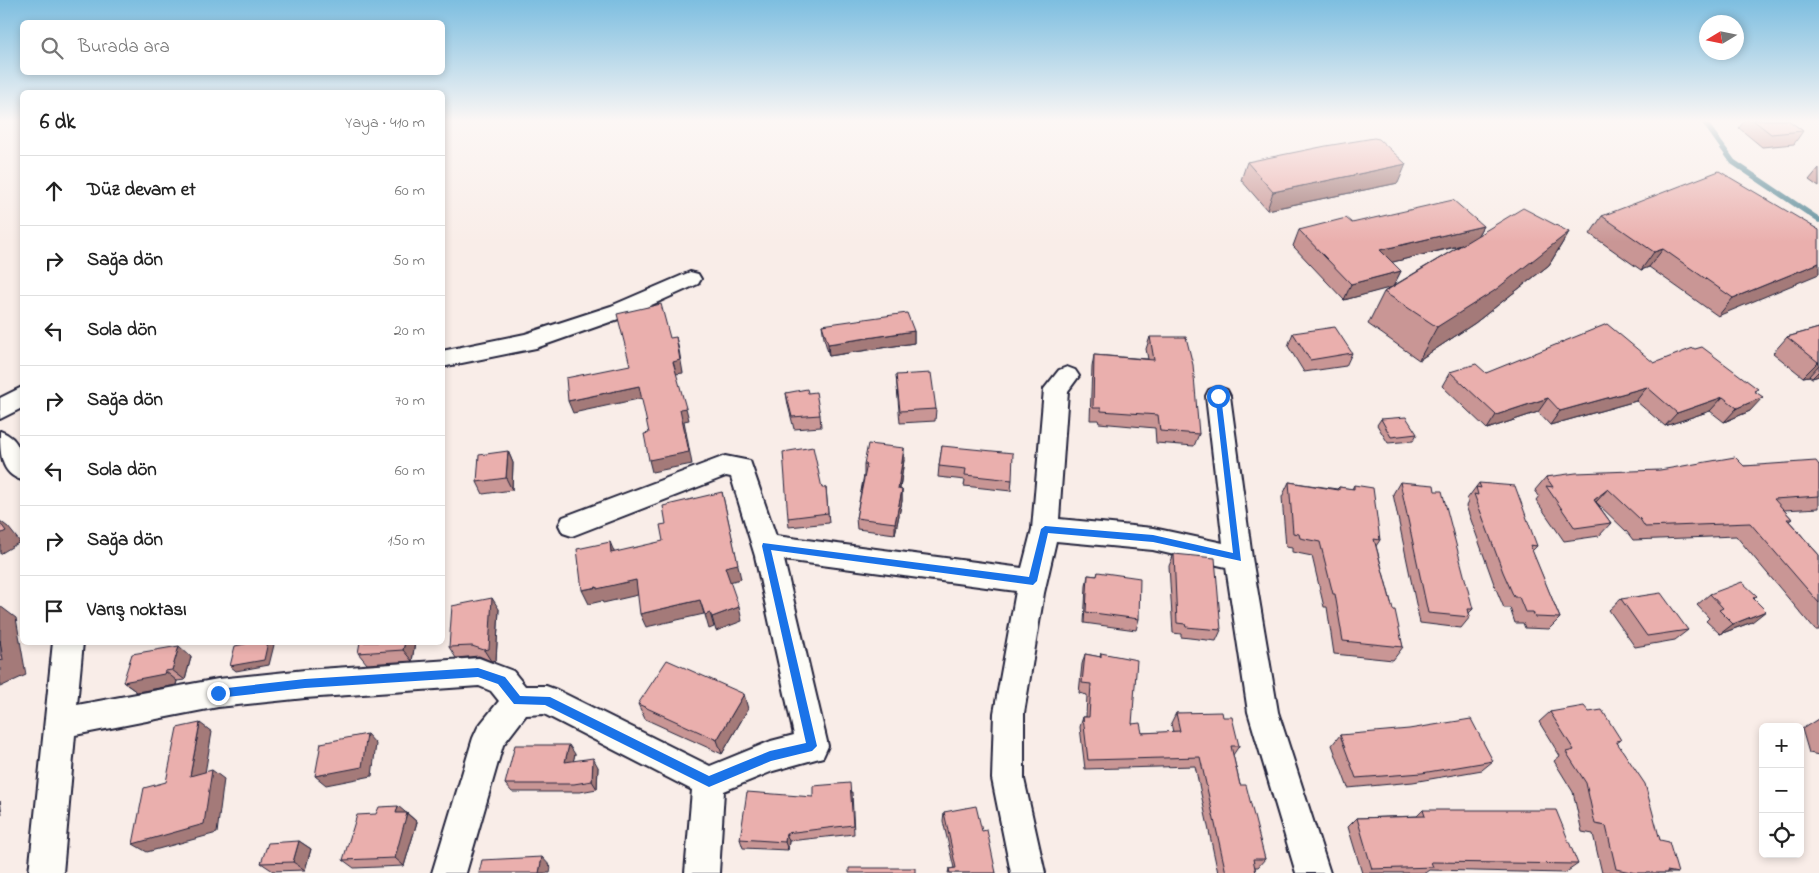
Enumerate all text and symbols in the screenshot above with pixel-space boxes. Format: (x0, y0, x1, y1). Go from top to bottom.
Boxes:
north arrow (1699, 15, 1744, 60)
search box (20, 20, 445, 75)
icon: search (38, 34, 66, 62)
text: Burada ara (78, 34, 170, 61)
text: 6 dk (40, 108, 76, 138)
text: Yaya · 410 m (345, 111, 425, 135)
icon: ahead (40, 177, 68, 205)
text: Düz devam et (87, 177, 196, 204)
text: 60 m (395, 179, 425, 203)
icon: right (40, 247, 68, 275)
text: Sağa dön (87, 247, 163, 274)
text: 50 m (393, 249, 425, 273)
icon: left (40, 317, 68, 345)
text: Sola dön (87, 317, 157, 344)
text: 20 m (394, 319, 425, 343)
route start (1207, 385, 1230, 408)
icon: right (40, 387, 68, 415)
text: Sağa dön (87, 387, 163, 414)
text: 70 m (395, 389, 425, 413)
icon: left (40, 457, 68, 485)
text: Sola dön (87, 457, 157, 484)
text: 60 m (395, 459, 425, 483)
icon: right (40, 527, 68, 555)
text: Sağa dön (87, 527, 163, 554)
text: 150 m (387, 529, 425, 553)
icon: arrive (40, 597, 68, 625)
text: Varış noktası (87, 597, 187, 624)
route end (207, 682, 230, 705)
map controls (1759, 723, 1804, 858)
button: + (1759, 723, 1804, 768)
button: − (1759, 768, 1804, 813)
button: locate (1759, 813, 1804, 858)

